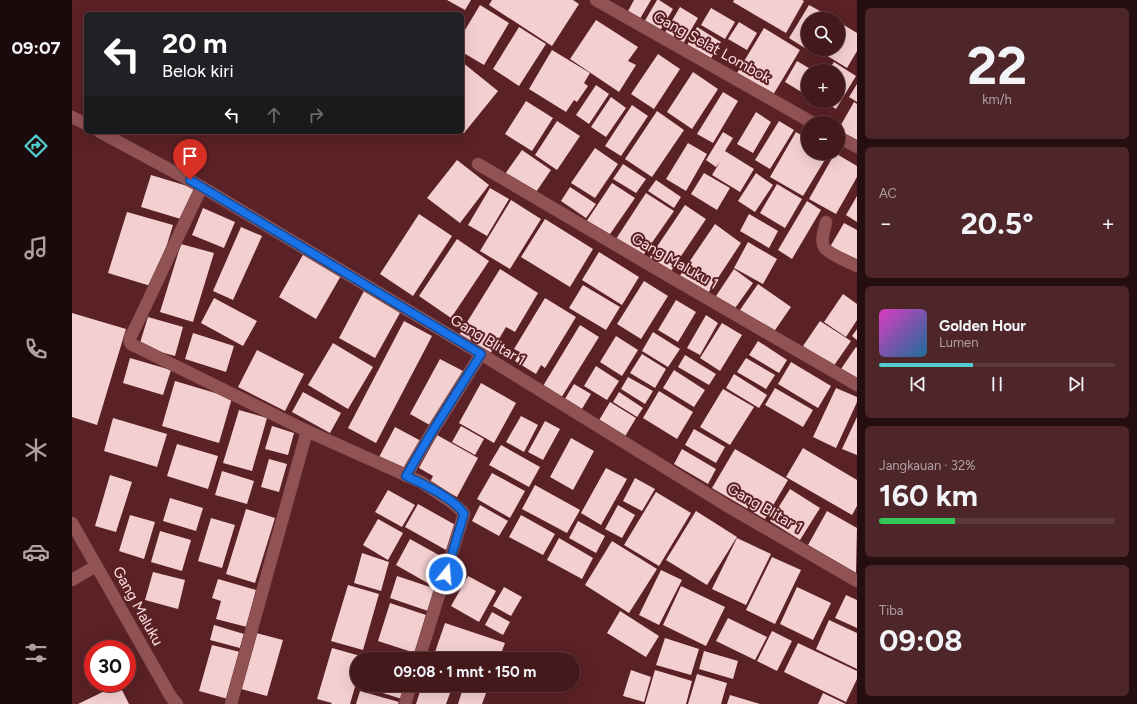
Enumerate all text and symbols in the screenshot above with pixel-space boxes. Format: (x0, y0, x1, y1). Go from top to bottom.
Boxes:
street label: Gang Selat Lombok (650, 7, 775, 87)
map controls (801, 12, 845, 160)
button: search (801, 12, 845, 56)
text: 20 m (162, 26, 227, 60)
icon: left (96, 28, 148, 80)
text: 22 (967, 35, 1027, 97)
text: 09:07 (11, 37, 61, 59)
text: Belok kiri (162, 60, 234, 82)
button: + (801, 64, 845, 108)
text: km/h (982, 92, 1012, 107)
icon: left (221, 104, 243, 126)
icon: ahead (263, 104, 285, 126)
icon: right (305, 104, 327, 126)
button: − (801, 116, 845, 160)
icon: directions (22, 132, 50, 160)
pin (173, 139, 207, 180)
icon: arrive (179, 145, 201, 167)
text: AC (879, 186, 897, 201)
text: 20.5° (960, 205, 1034, 242)
text: − (879, 210, 893, 237)
text: + (1101, 210, 1115, 237)
street label: Gang Maluku 1 (628, 229, 722, 293)
icon: music (22, 234, 50, 262)
street label: Gang Blitar 1 (447, 311, 529, 369)
text: Golden Hour (939, 317, 1026, 335)
icon: phone (22, 335, 50, 363)
text: Lumen (939, 335, 978, 350)
icon: previous (907, 373, 929, 395)
icon: pause (986, 373, 1008, 395)
icon: next (1065, 373, 1087, 395)
icon: climate (22, 436, 50, 464)
text: Jangkauan · 32% (879, 458, 975, 473)
text: 160 km (879, 477, 978, 514)
street label: Gang Blitar 1 (724, 479, 806, 537)
icon: car (22, 538, 50, 566)
position arrow (425, 553, 467, 595)
street label: Gang Maluku (109, 563, 167, 649)
text: Tiba (879, 603, 903, 618)
text: 09:08 (879, 622, 963, 659)
icon: filters (22, 639, 50, 667)
speed limit sign: 30 (84, 640, 136, 692)
text: 09:08 · 1 mnt · 150 m (394, 663, 536, 681)

